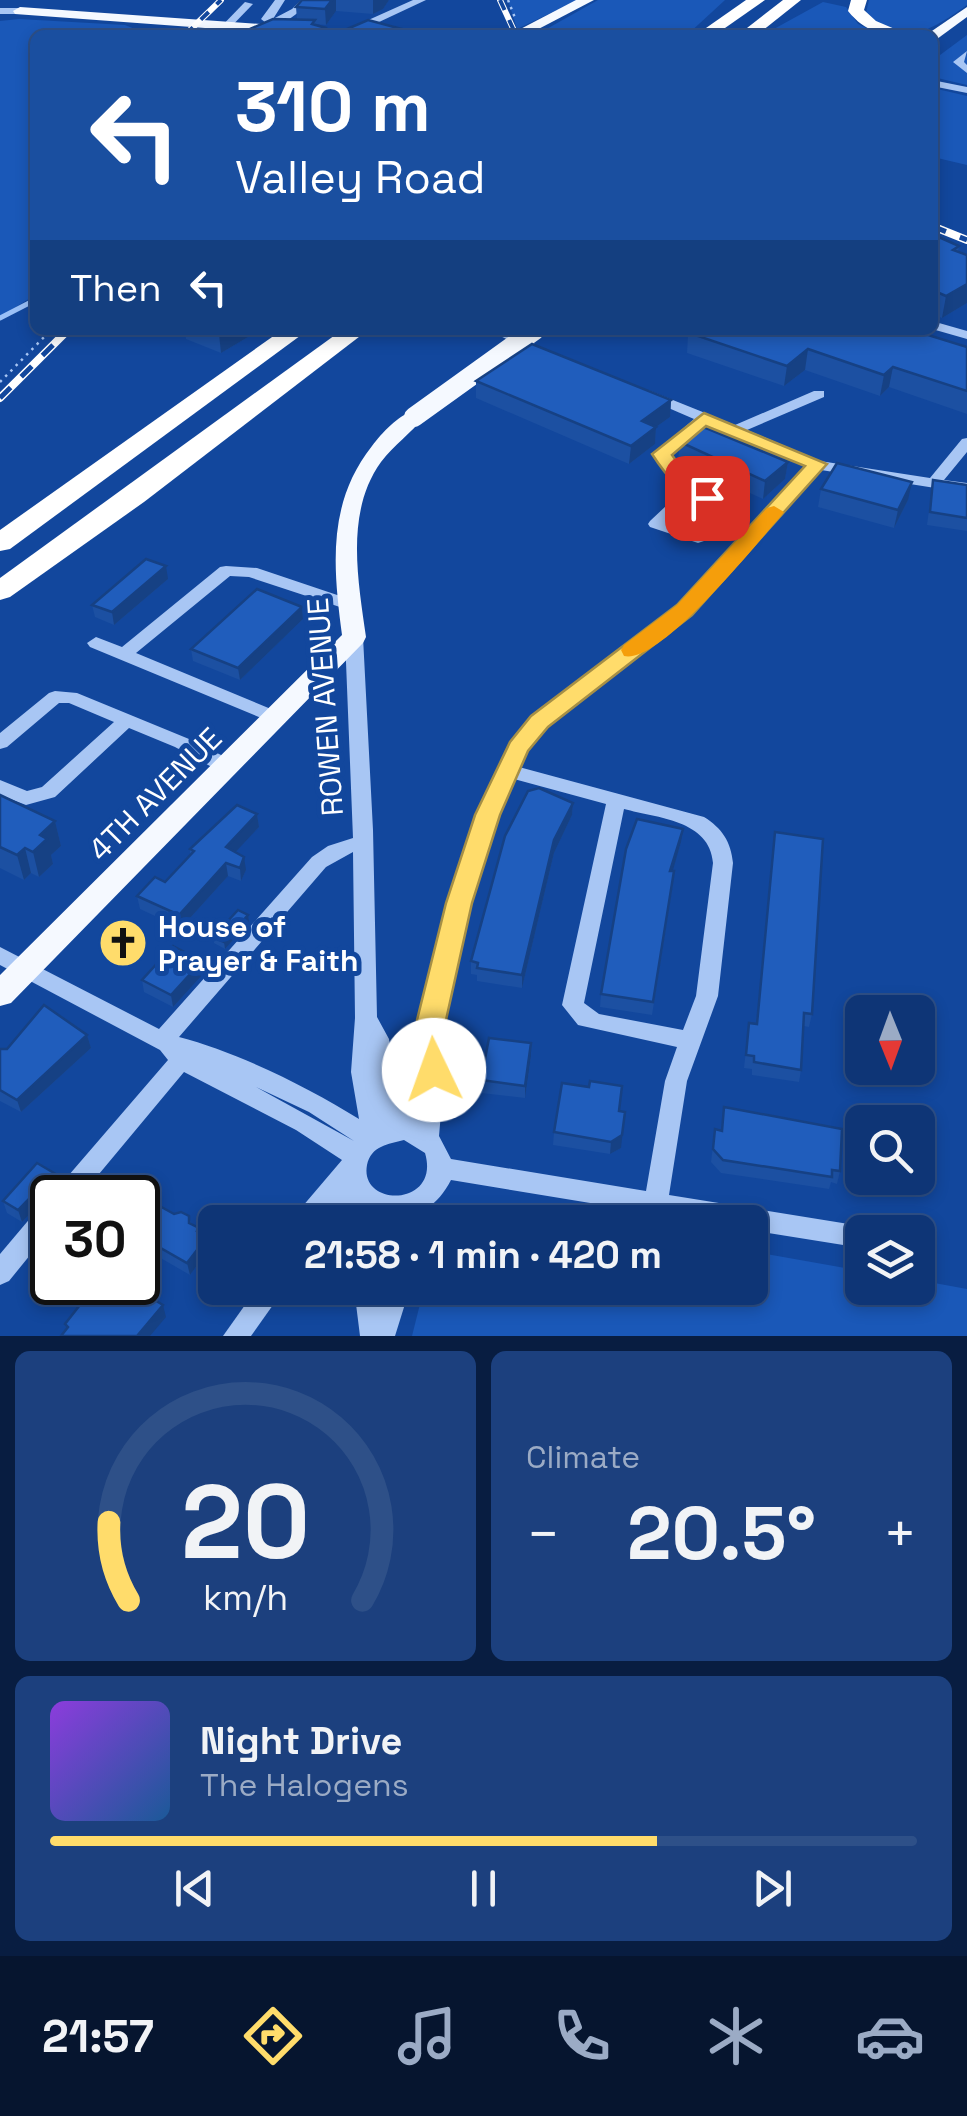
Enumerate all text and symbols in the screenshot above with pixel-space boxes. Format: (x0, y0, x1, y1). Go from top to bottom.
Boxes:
text: 310 m (235, 62, 431, 151)
icon: left (70, 70, 200, 200)
text: Valley Road (235, 149, 485, 206)
icon: left (181, 260, 236, 315)
text: Then (70, 264, 161, 312)
pin (665, 456, 750, 541)
icon: arrive (680, 471, 735, 526)
street label: ROWEN AVENUE (298, 597, 352, 817)
street label: 4TH AVENUE (80, 719, 230, 869)
place label: House of Prayer & Faith (158, 907, 358, 980)
church icon: House of Prayer & Faith (97, 917, 149, 969)
north arrow (845, 995, 935, 1085)
map controls (845, 995, 935, 1305)
position arrow (382, 1018, 486, 1122)
button: search (845, 1105, 935, 1195)
speed limit sign: 30 (30, 1175, 160, 1305)
button: layers (845, 1215, 935, 1305)
text: 21:58 · 1 min · 420 m (304, 1231, 662, 1279)
text: Climate (526, 1437, 640, 1477)
text: 20 (181, 1456, 310, 1588)
text: 20.5° (627, 1485, 816, 1581)
text: − (526, 1499, 560, 1569)
text: + (883, 1499, 917, 1569)
text: km/h (203, 1575, 288, 1620)
text: Night Drive (200, 1717, 402, 1765)
text: The Halogens (200, 1765, 409, 1805)
icon: previous (167, 1861, 222, 1916)
icon: pause (456, 1861, 511, 1916)
icon: next (745, 1861, 800, 1916)
icon: directions (238, 2001, 308, 2071)
icon: music (392, 2001, 462, 2071)
icon: phone (547, 2001, 617, 2071)
icon: climate (701, 2001, 771, 2071)
icon: car (855, 2001, 925, 2071)
text: 21:57 (42, 2008, 154, 2065)

